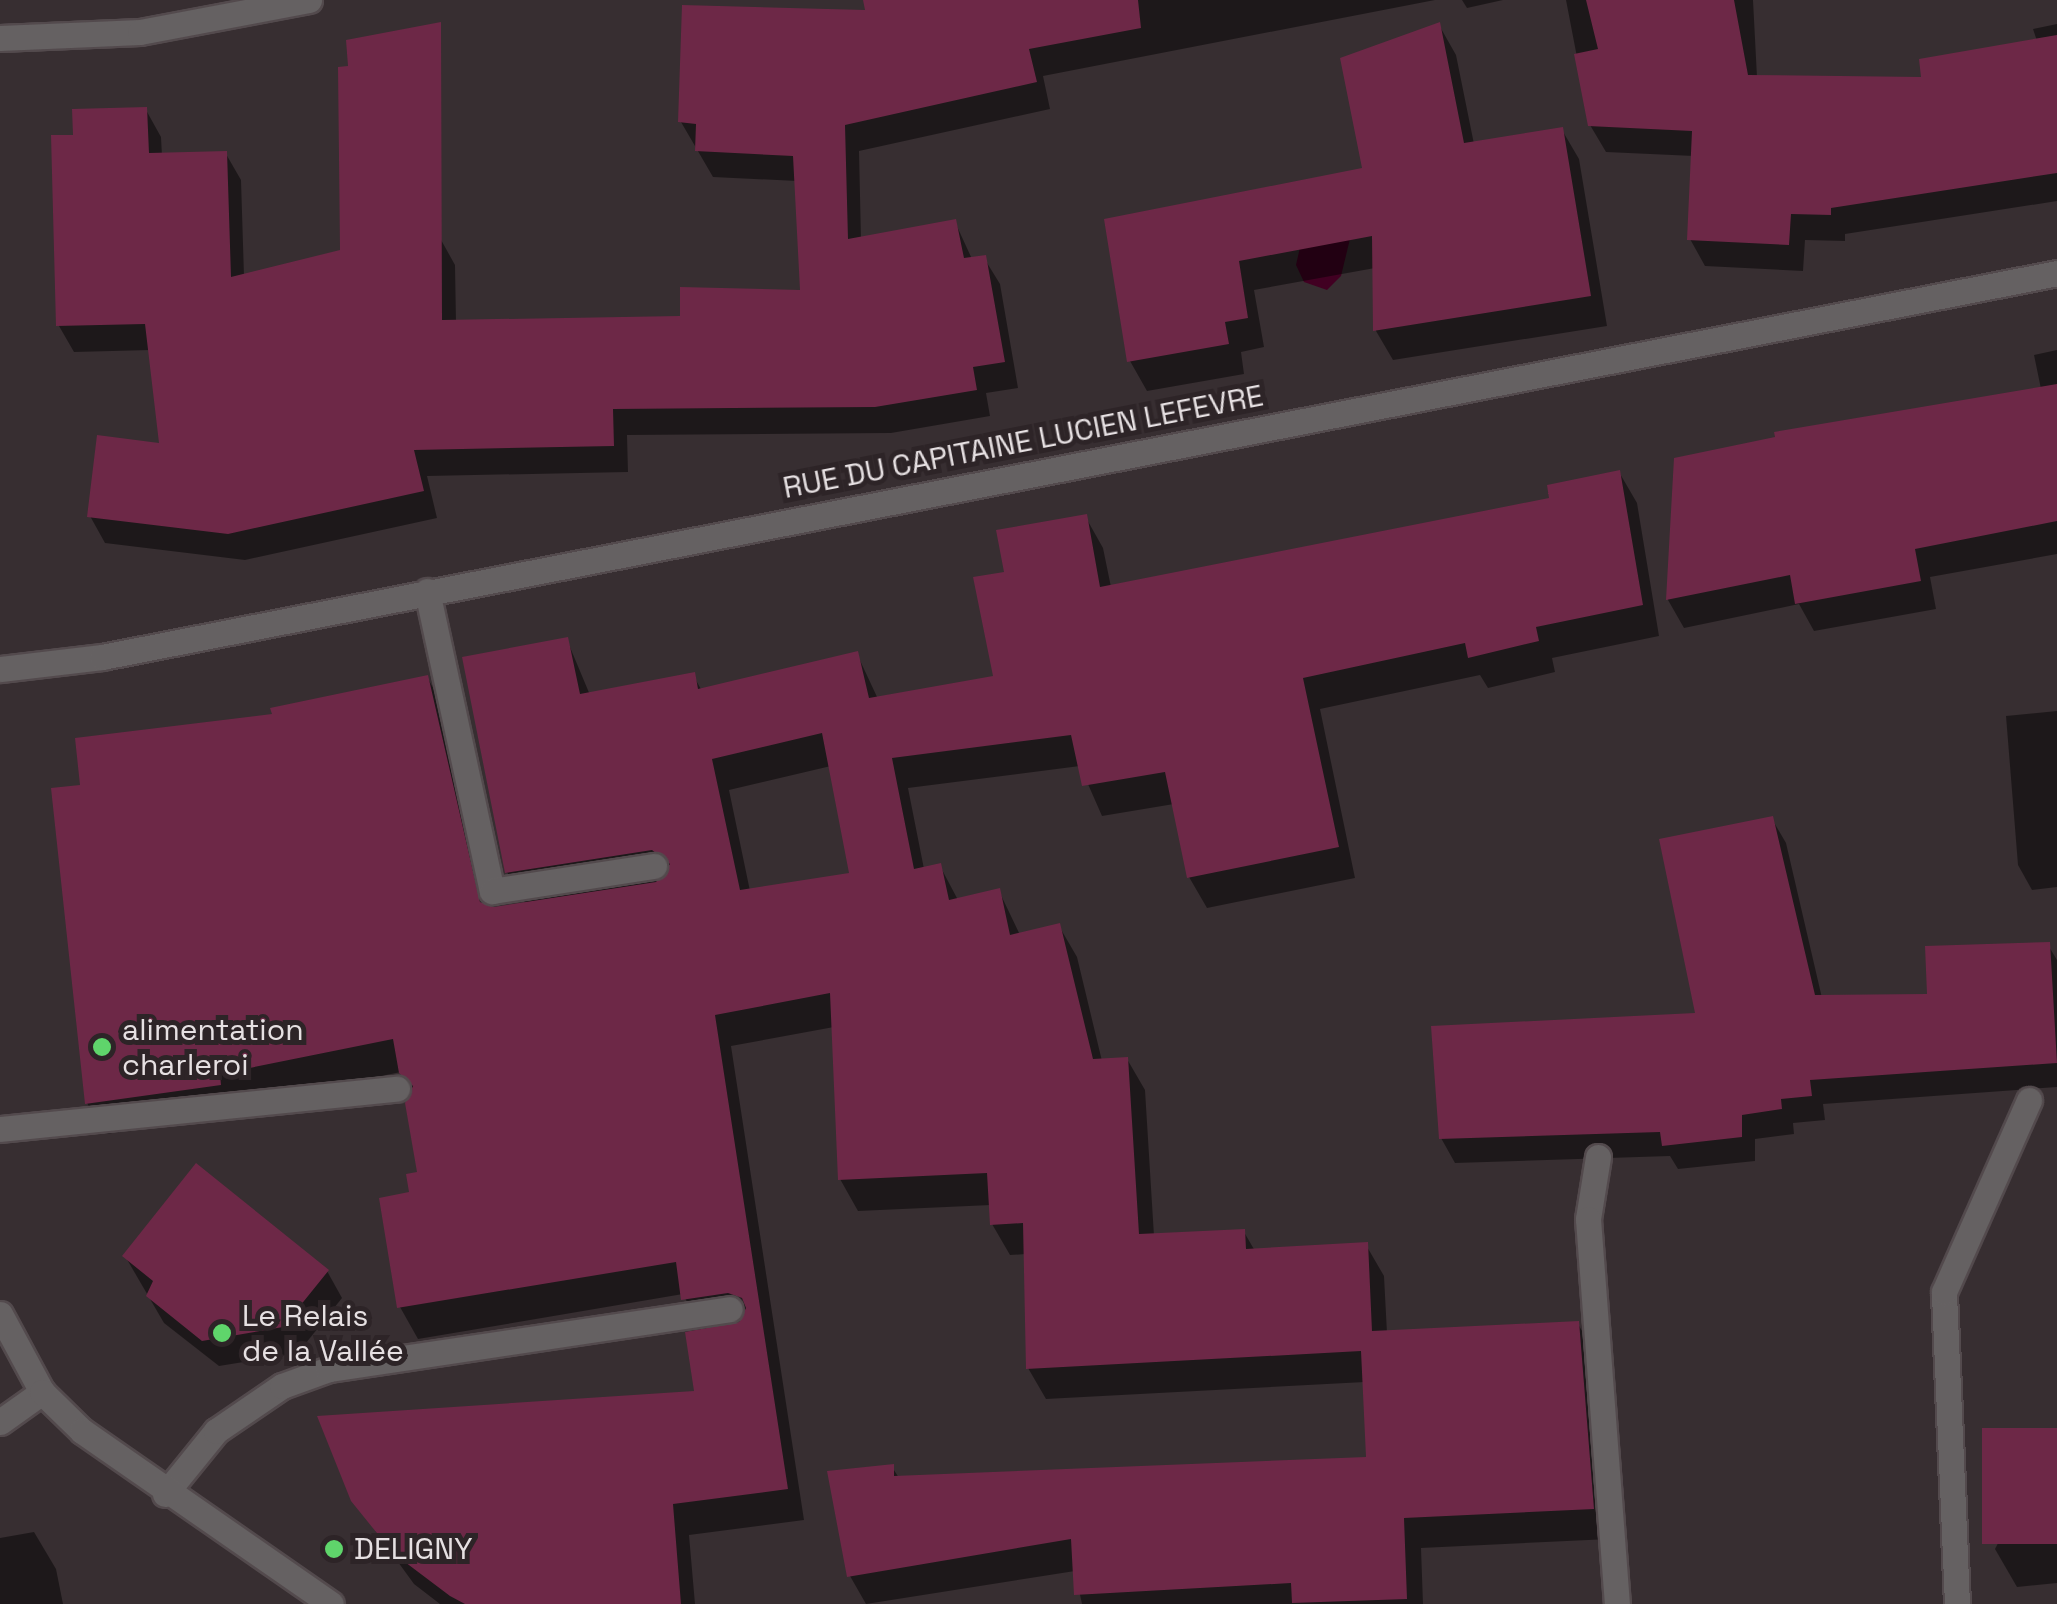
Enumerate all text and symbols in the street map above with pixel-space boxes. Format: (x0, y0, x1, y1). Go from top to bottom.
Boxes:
street label: RUE DU CAPITAINE LUCIEN LEFEVRE (780, 378, 1266, 506)
place label: alimentation charleroi (122, 1012, 304, 1082)
marker: alimentation charleroi (91, 1036, 113, 1058)
place label: Le Relais de la Vallée (242, 1298, 404, 1368)
marker: Le Relais de la Vallée (211, 1322, 233, 1344)
place label: DELIGNY (354, 1531, 472, 1567)
marker: DELIGNY (323, 1538, 345, 1560)

